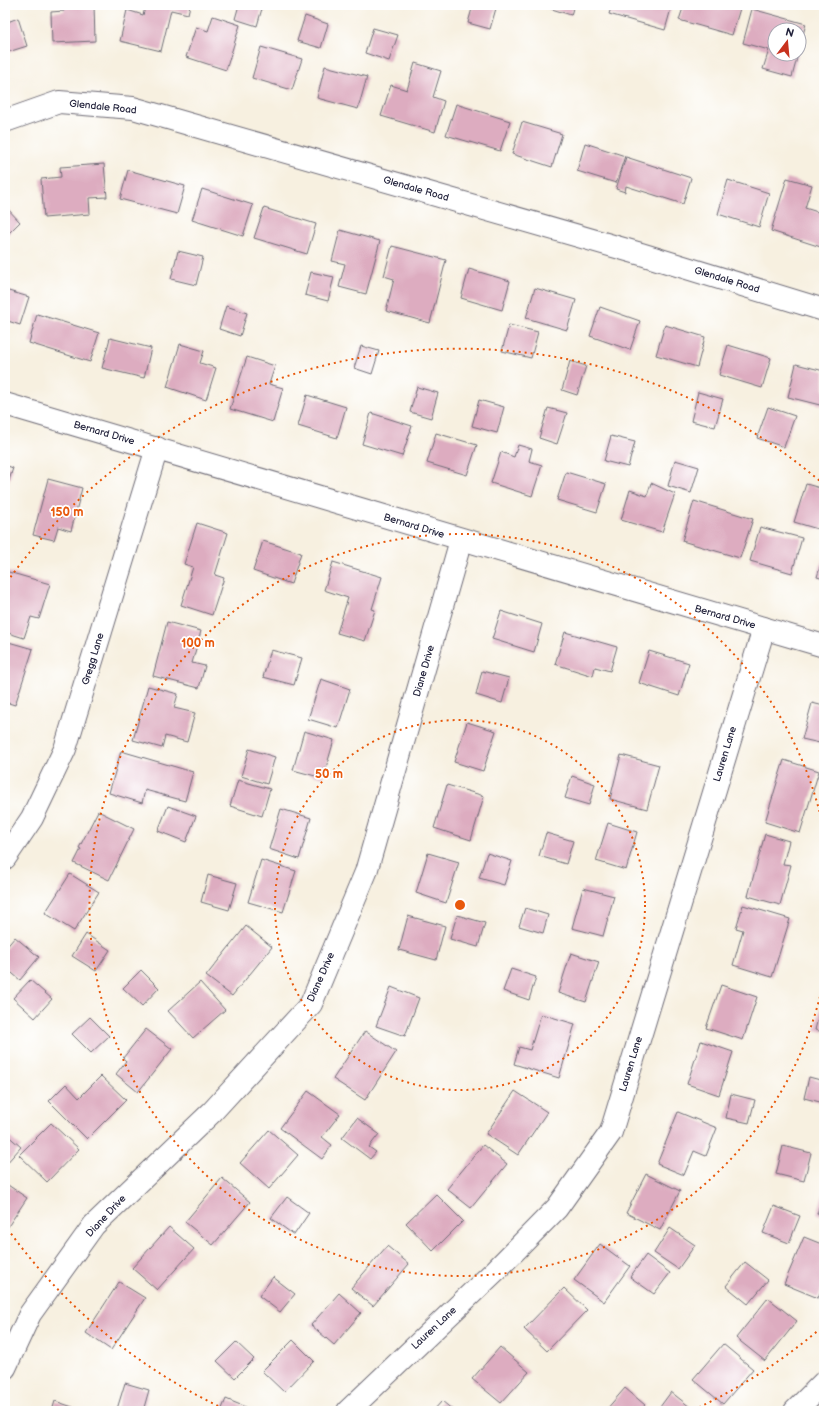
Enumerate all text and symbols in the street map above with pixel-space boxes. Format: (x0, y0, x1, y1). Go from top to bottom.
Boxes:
north arrow (767, 22, 807, 62)
text: N (784, 25, 795, 40)
street label: Glendale Road (69, 98, 138, 117)
street label: Glendale Road (382, 174, 450, 204)
street label: Glendale Road (693, 264, 761, 296)
street label: Bernard Drive (72, 419, 136, 447)
text: 150 m (51, 505, 83, 520)
street label: Bernard Drive (382, 511, 446, 541)
street label: Bernard Drive (693, 603, 757, 631)
street label: Gregg Lane (79, 631, 107, 686)
text: 100 m (181, 636, 215, 651)
street label: Diane Drive (411, 644, 437, 698)
street label: Lauren Lane (711, 725, 739, 783)
text: 50 m (315, 767, 343, 782)
centre of rings (453, 898, 467, 912)
street label: Diane Drive (305, 950, 337, 1004)
street label: Lauren Lane (617, 1035, 645, 1093)
street label: Diane Drive (84, 1192, 129, 1240)
street label: Lauren Lane (409, 1304, 459, 1352)

